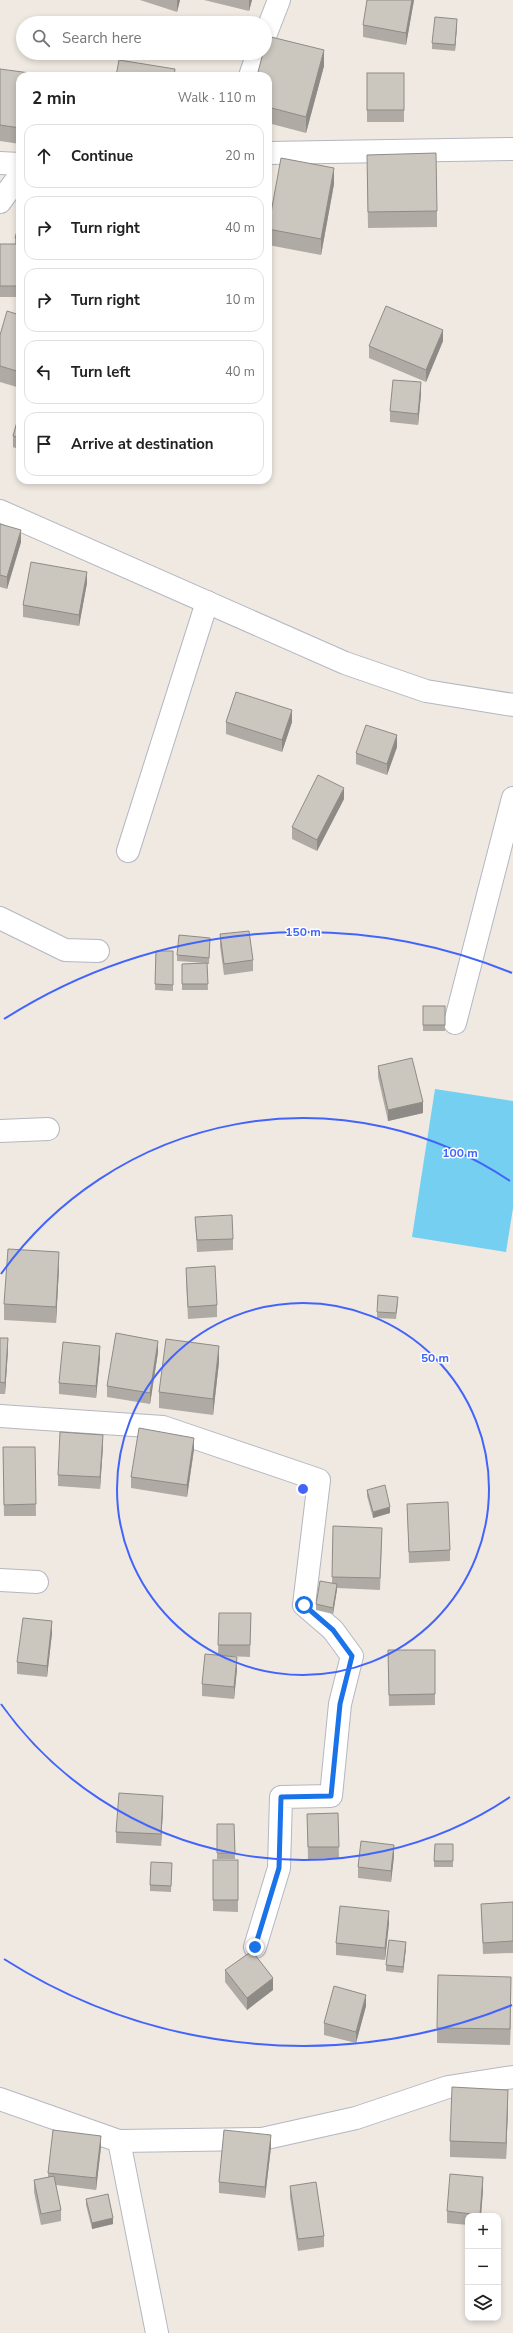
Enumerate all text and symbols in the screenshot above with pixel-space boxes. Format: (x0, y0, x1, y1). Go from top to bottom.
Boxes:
search box (16, 16, 272, 60)
icon: search (30, 27, 52, 49)
text: Search here (62, 28, 142, 48)
text: 2 min (32, 87, 76, 110)
text: Walk · 110 m (178, 89, 256, 107)
icon: ahead (33, 145, 55, 167)
text: Continue (71, 146, 133, 166)
text: 20 m (225, 147, 255, 165)
icon: right (33, 217, 55, 239)
text: Turn right (71, 218, 140, 238)
text: 40 m (225, 219, 255, 237)
icon: right (33, 289, 55, 311)
text: Turn right (71, 290, 140, 310)
text: 10 m (225, 291, 255, 309)
icon: left (33, 361, 55, 383)
text: Turn left (71, 362, 130, 382)
text: 40 m (225, 363, 255, 381)
icon: arrive (33, 433, 55, 455)
text: Arrive at destination (71, 434, 214, 454)
text: 150 m (285, 924, 321, 940)
text: 100 m (442, 1145, 478, 1161)
text: 50 m (421, 1350, 449, 1366)
centre of rings (296, 1482, 310, 1496)
route start (295, 1596, 313, 1614)
route end (246, 1938, 264, 1956)
map controls (465, 2213, 501, 2321)
button: + (465, 2213, 501, 2249)
button: − (465, 2249, 501, 2285)
button: layers (465, 2285, 501, 2321)

